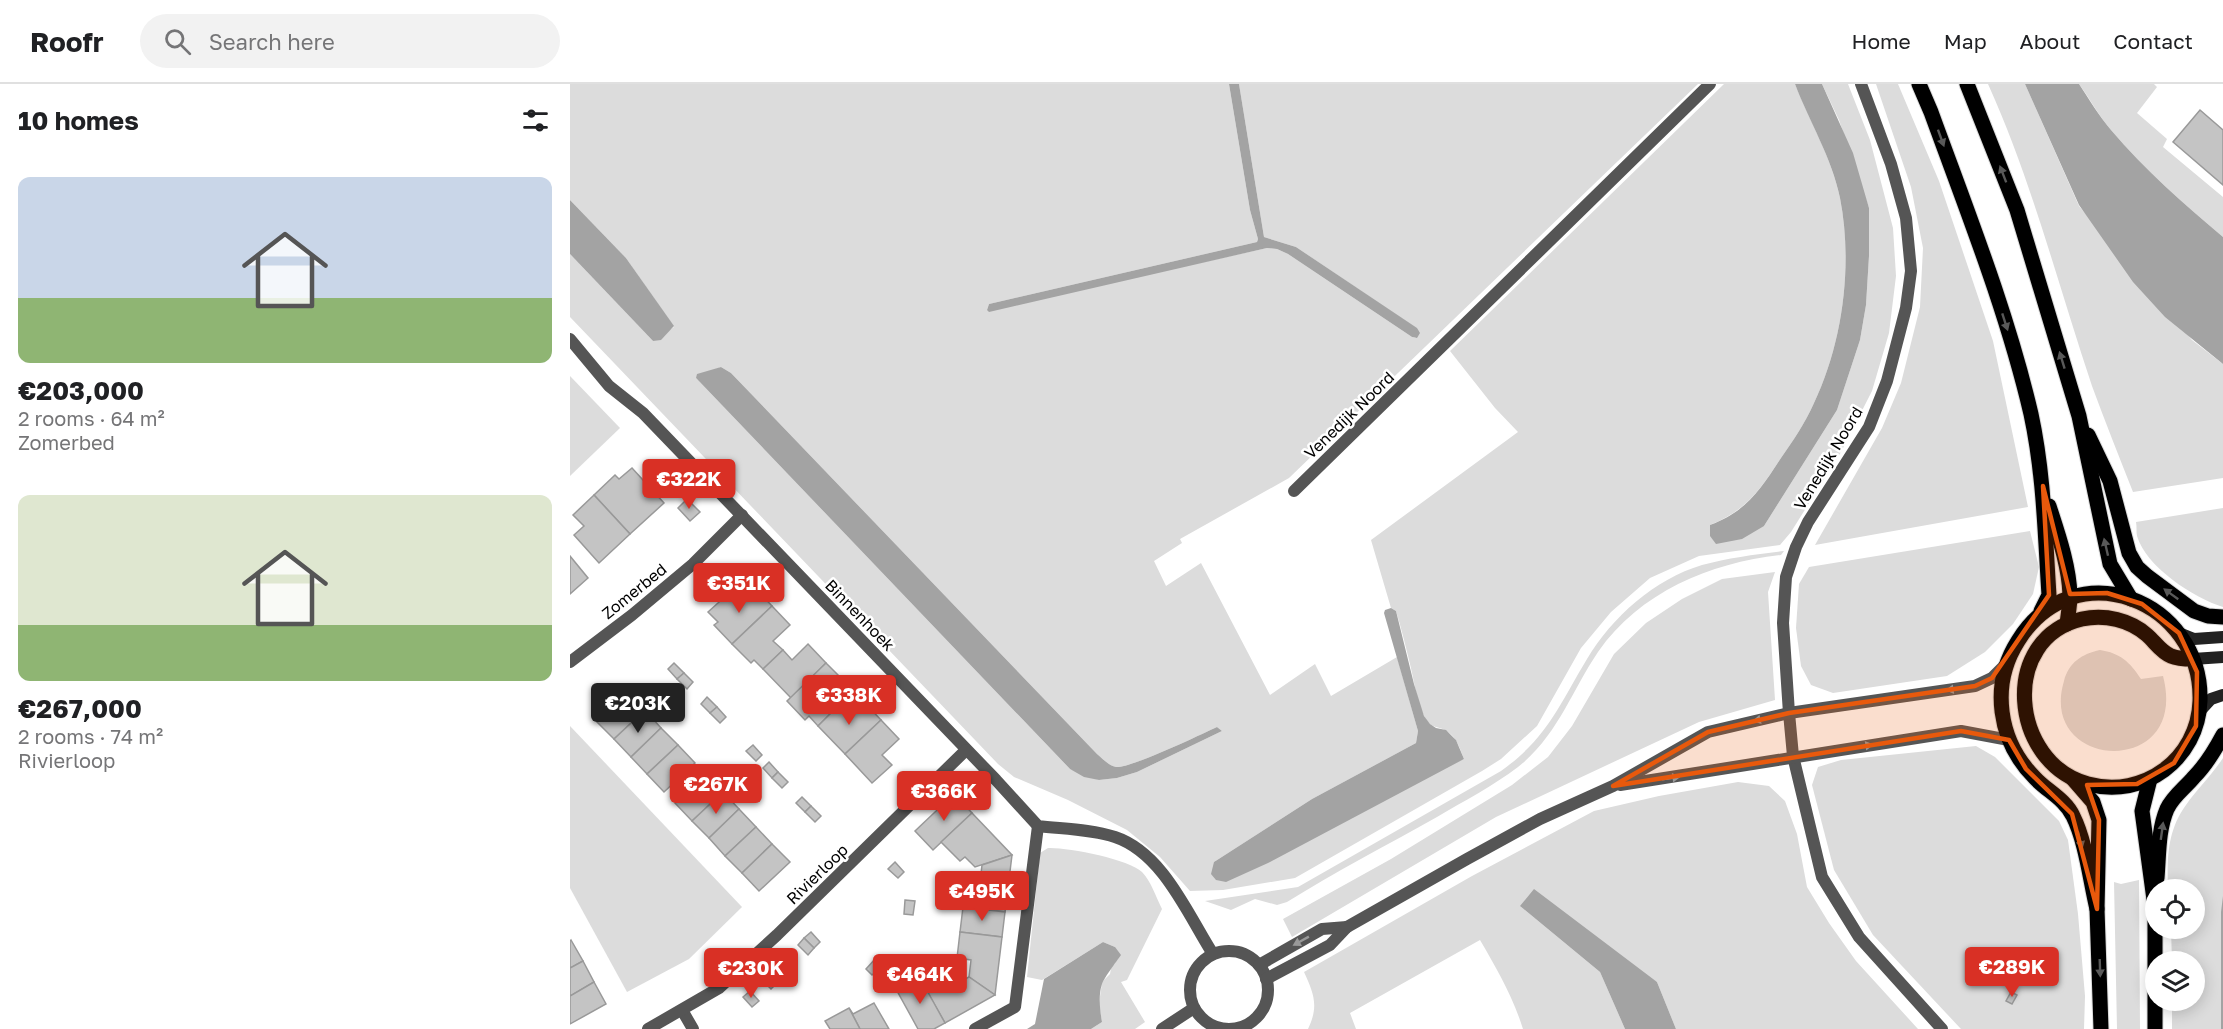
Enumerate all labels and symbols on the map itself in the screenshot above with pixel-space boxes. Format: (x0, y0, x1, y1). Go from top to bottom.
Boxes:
one-way arrow (1936, 129, 1946, 147)
one-way arrow (1998, 165, 2008, 183)
one-way arrow (2001, 313, 2010, 331)
one-way arrow (2057, 351, 2066, 369)
street label: Venedijk Noord (1300, 367, 1398, 463)
street label: Venedijk Noord (1789, 403, 1867, 513)
pin: €322K (647, 459, 731, 510)
one-way arrow (2101, 538, 2111, 556)
street label: Zomerbed (598, 559, 670, 623)
pin: €351K (697, 563, 781, 614)
street label: Binnenhoek (821, 575, 899, 655)
one-way arrow (2164, 589, 2179, 601)
pin: €338K (807, 675, 891, 726)
pin: €203K (596, 683, 680, 734)
one-way arrow (1945, 684, 1964, 693)
one-way arrow (1753, 715, 1772, 725)
one-way arrow (1854, 741, 1873, 750)
pin: €267K (674, 764, 758, 815)
pin: €366K (902, 771, 986, 822)
one-way arrow (1662, 774, 1681, 783)
one-way arrow (2157, 822, 2166, 841)
one-way arrow (2076, 830, 2086, 849)
street label: Rivierloop (782, 840, 852, 908)
pin: €495K (940, 871, 1024, 922)
one-way arrow (1292, 936, 1309, 946)
pin: €289K (1970, 947, 2054, 998)
pin: €230K (709, 948, 793, 999)
pin: €464K (878, 954, 962, 1005)
one-way arrow (2095, 958, 2104, 977)

